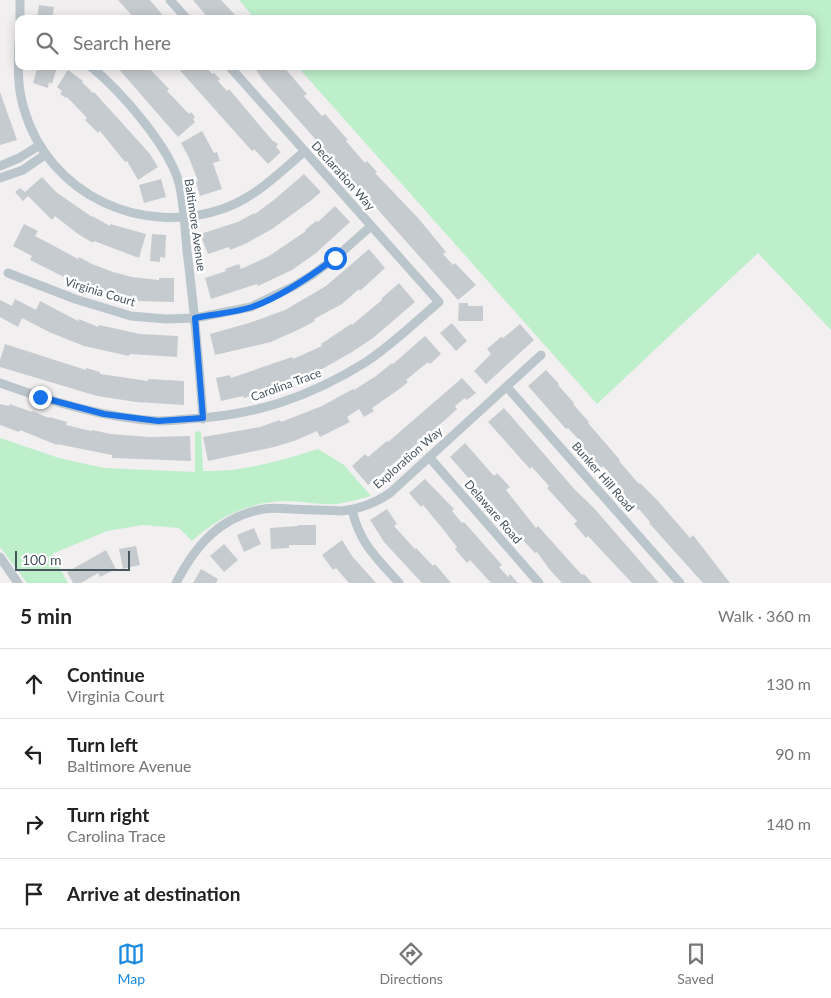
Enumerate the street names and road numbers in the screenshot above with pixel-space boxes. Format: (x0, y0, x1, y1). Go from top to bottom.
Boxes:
street label: Declaration Way (308, 138, 379, 214)
street label: Baltimore Avenue (182, 178, 209, 272)
street label: Virginia Court (63, 274, 138, 310)
street label: Carolina Trace (249, 365, 323, 404)
street label: Exploration Way (370, 423, 446, 492)
street label: Bunker Hill Road (569, 439, 638, 515)
street label: Delaware Road (462, 477, 525, 547)

